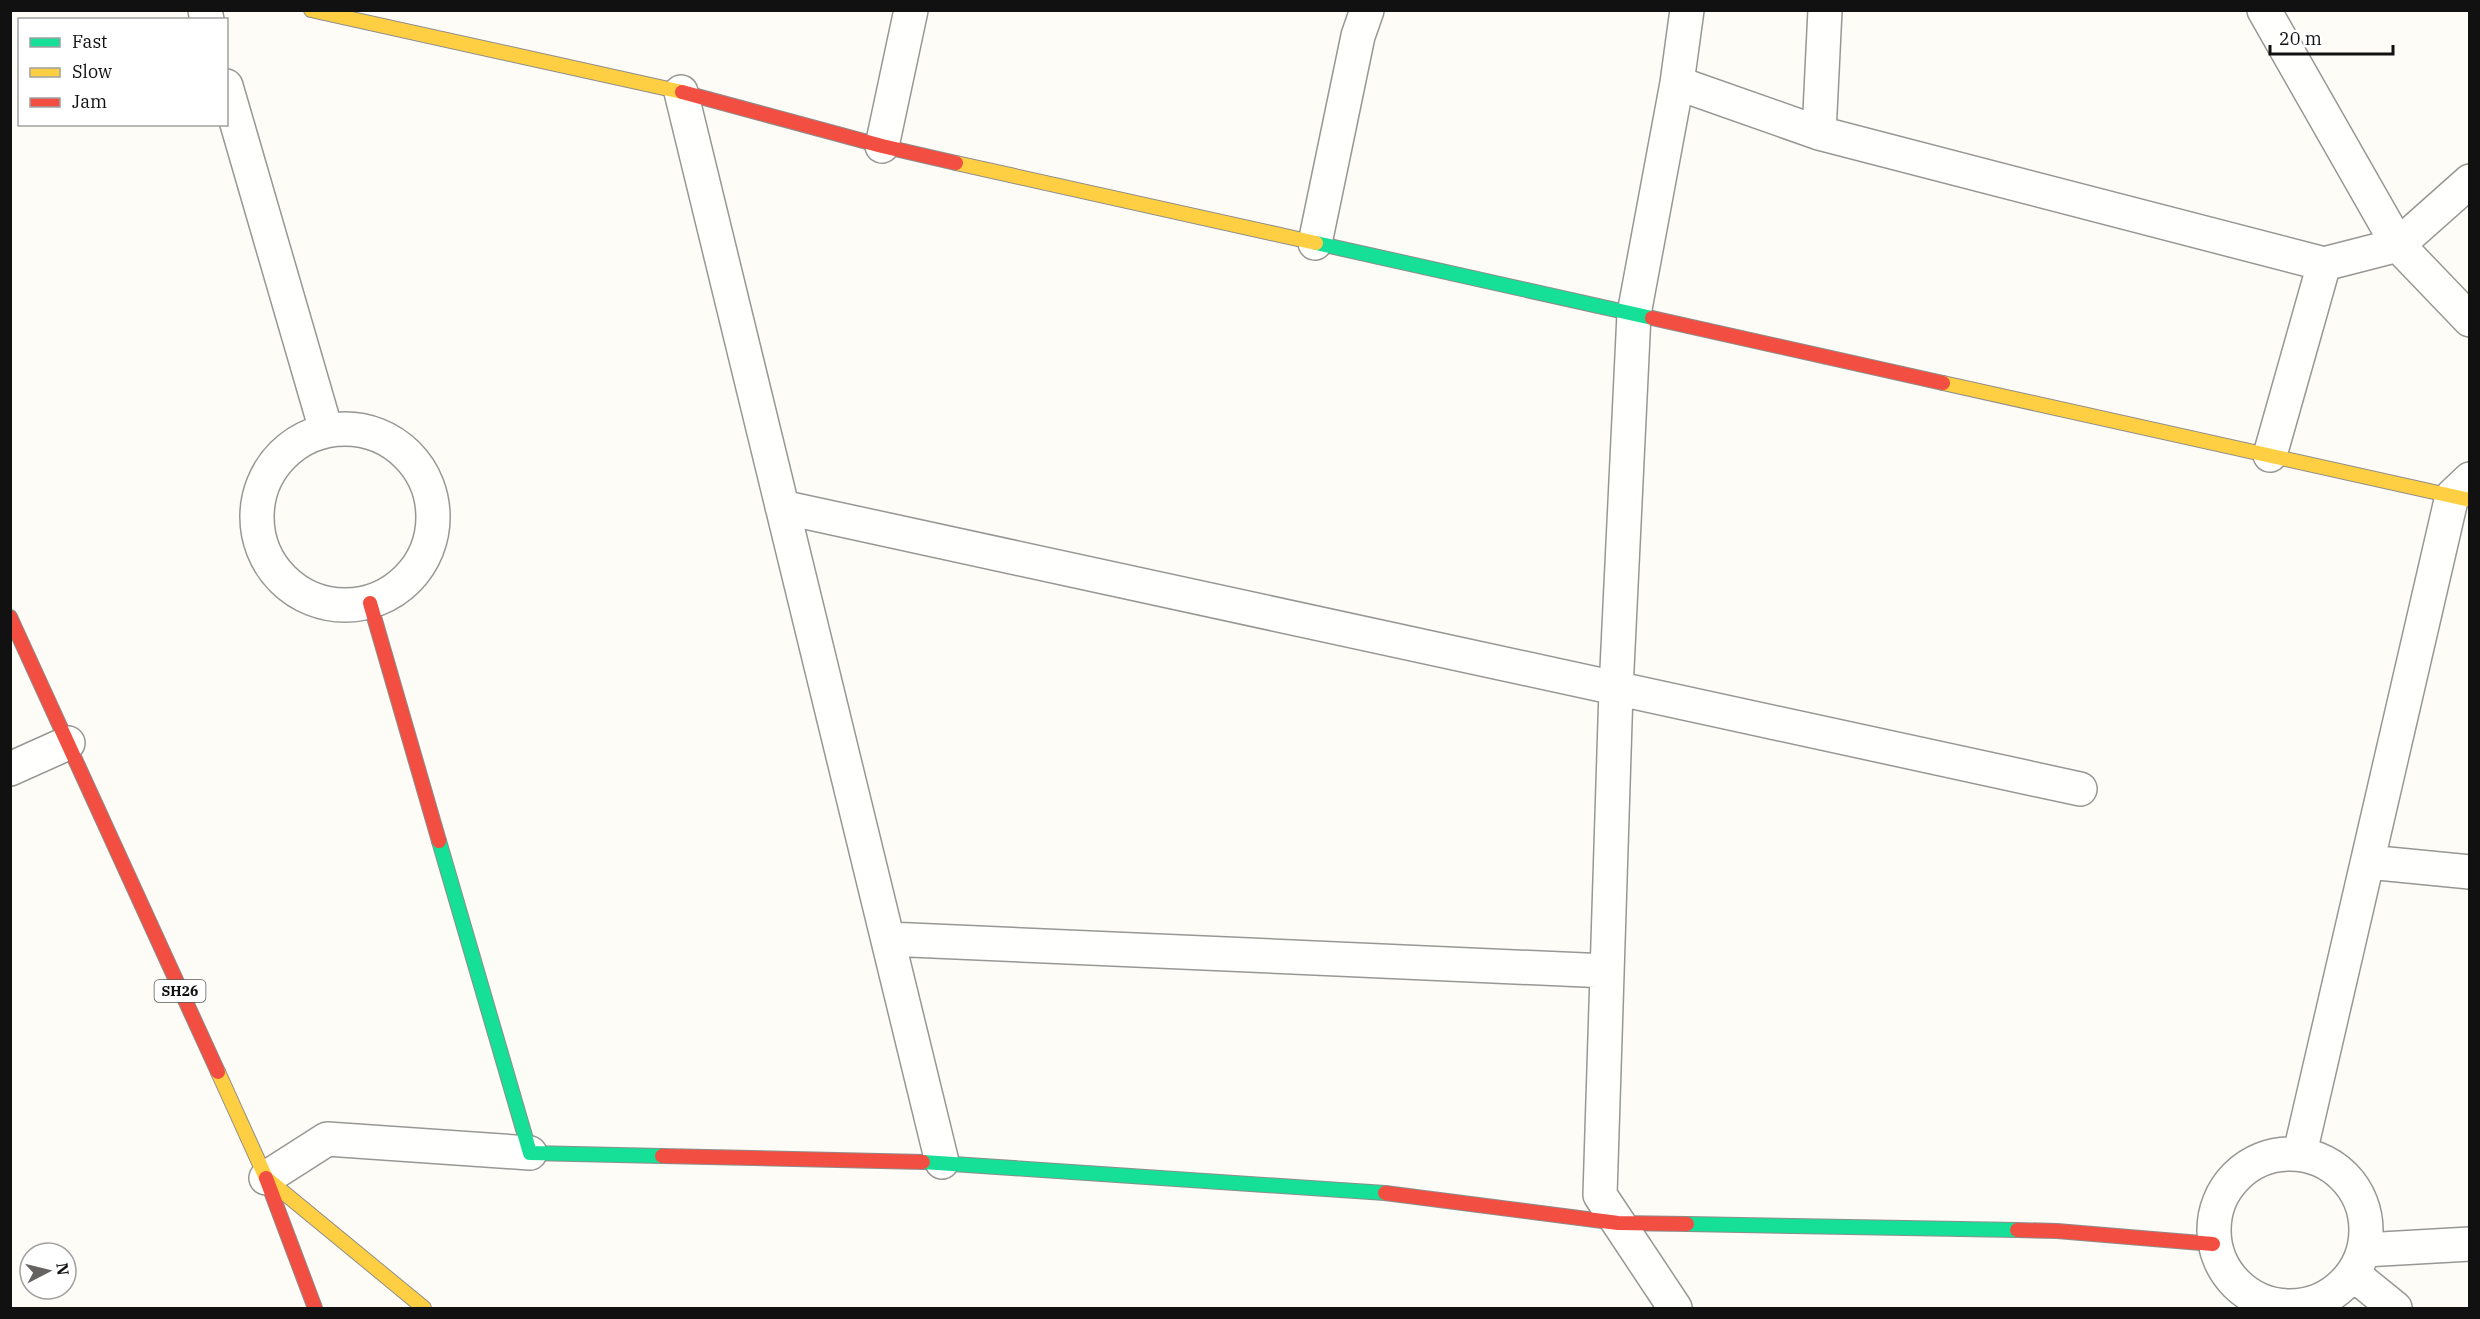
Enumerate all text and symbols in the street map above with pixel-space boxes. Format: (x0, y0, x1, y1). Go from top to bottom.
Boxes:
legend (18, 18, 228, 126)
scale bar (2270, 18, 2393, 56)
text: 20 m (2279, 27, 2322, 50)
text: Fast (72, 30, 107, 53)
text: Slow (72, 60, 112, 83)
text: Jam (72, 90, 107, 113)
road number: SH26 (154, 980, 206, 1002)
north arrow (18, 1241, 78, 1301)
text: N (52, 1262, 74, 1277)

